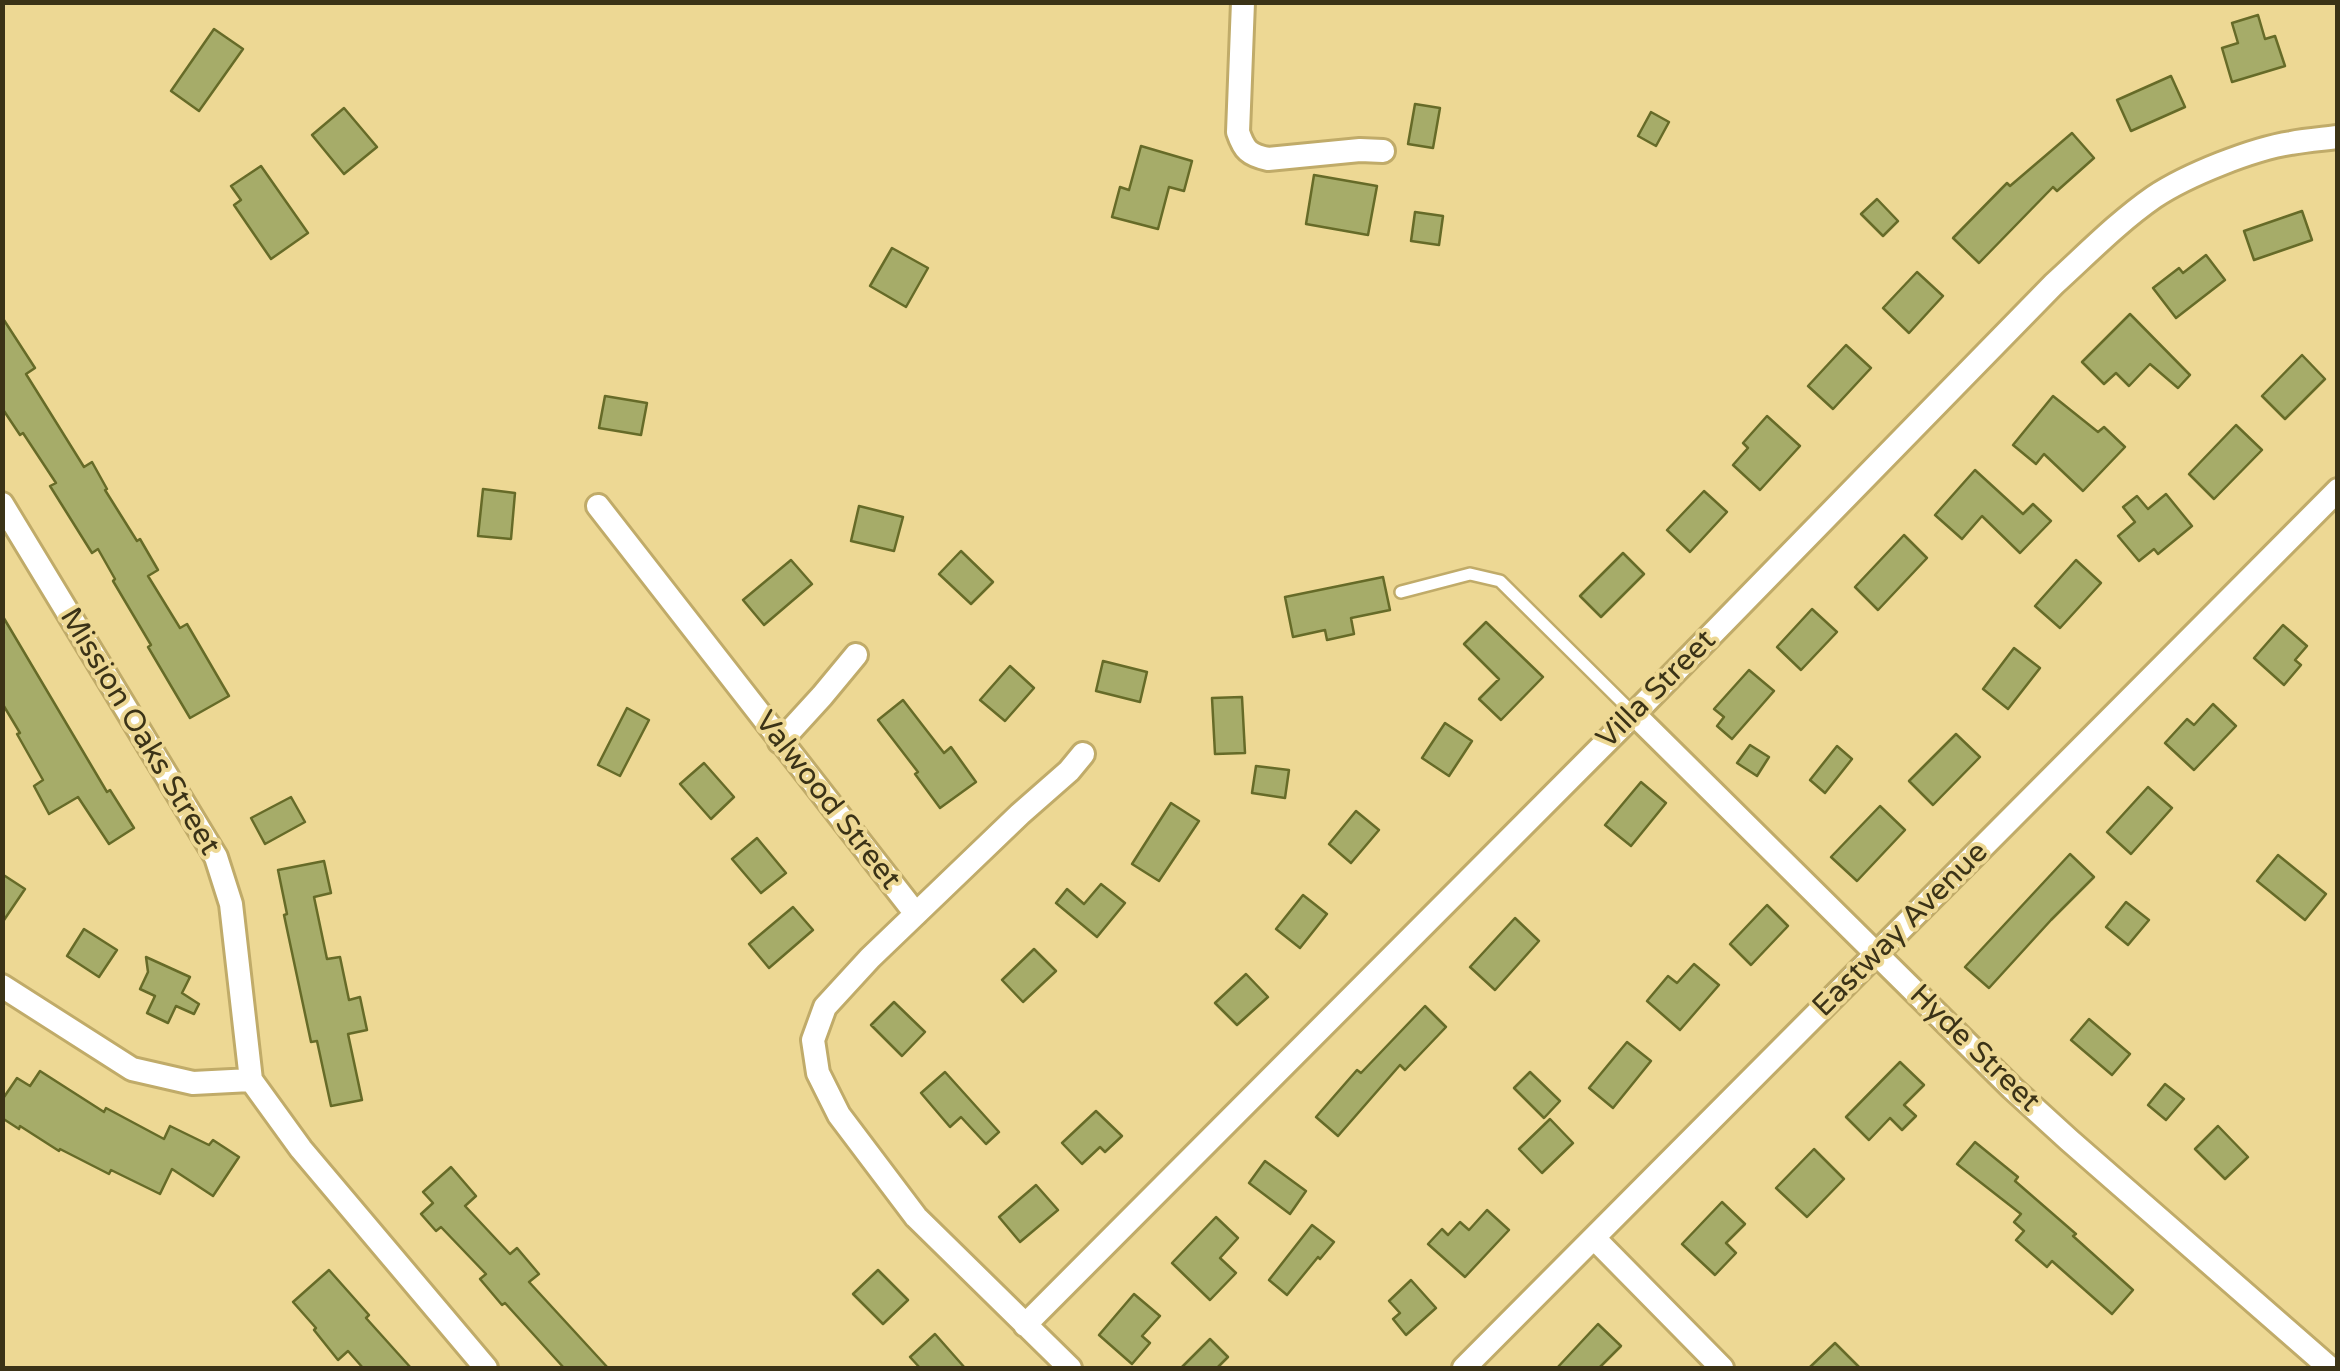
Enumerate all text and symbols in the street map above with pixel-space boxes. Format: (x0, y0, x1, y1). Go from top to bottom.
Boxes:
street label: Mission Oaks Street (51, 602, 227, 862)
street label: Villa Street (1590, 623, 1724, 757)
street label: Valwood Street (746, 705, 908, 897)
street label: Eastway Avenue (1806, 835, 1996, 1025)
street label: Hyde Street (1901, 978, 2047, 1120)

